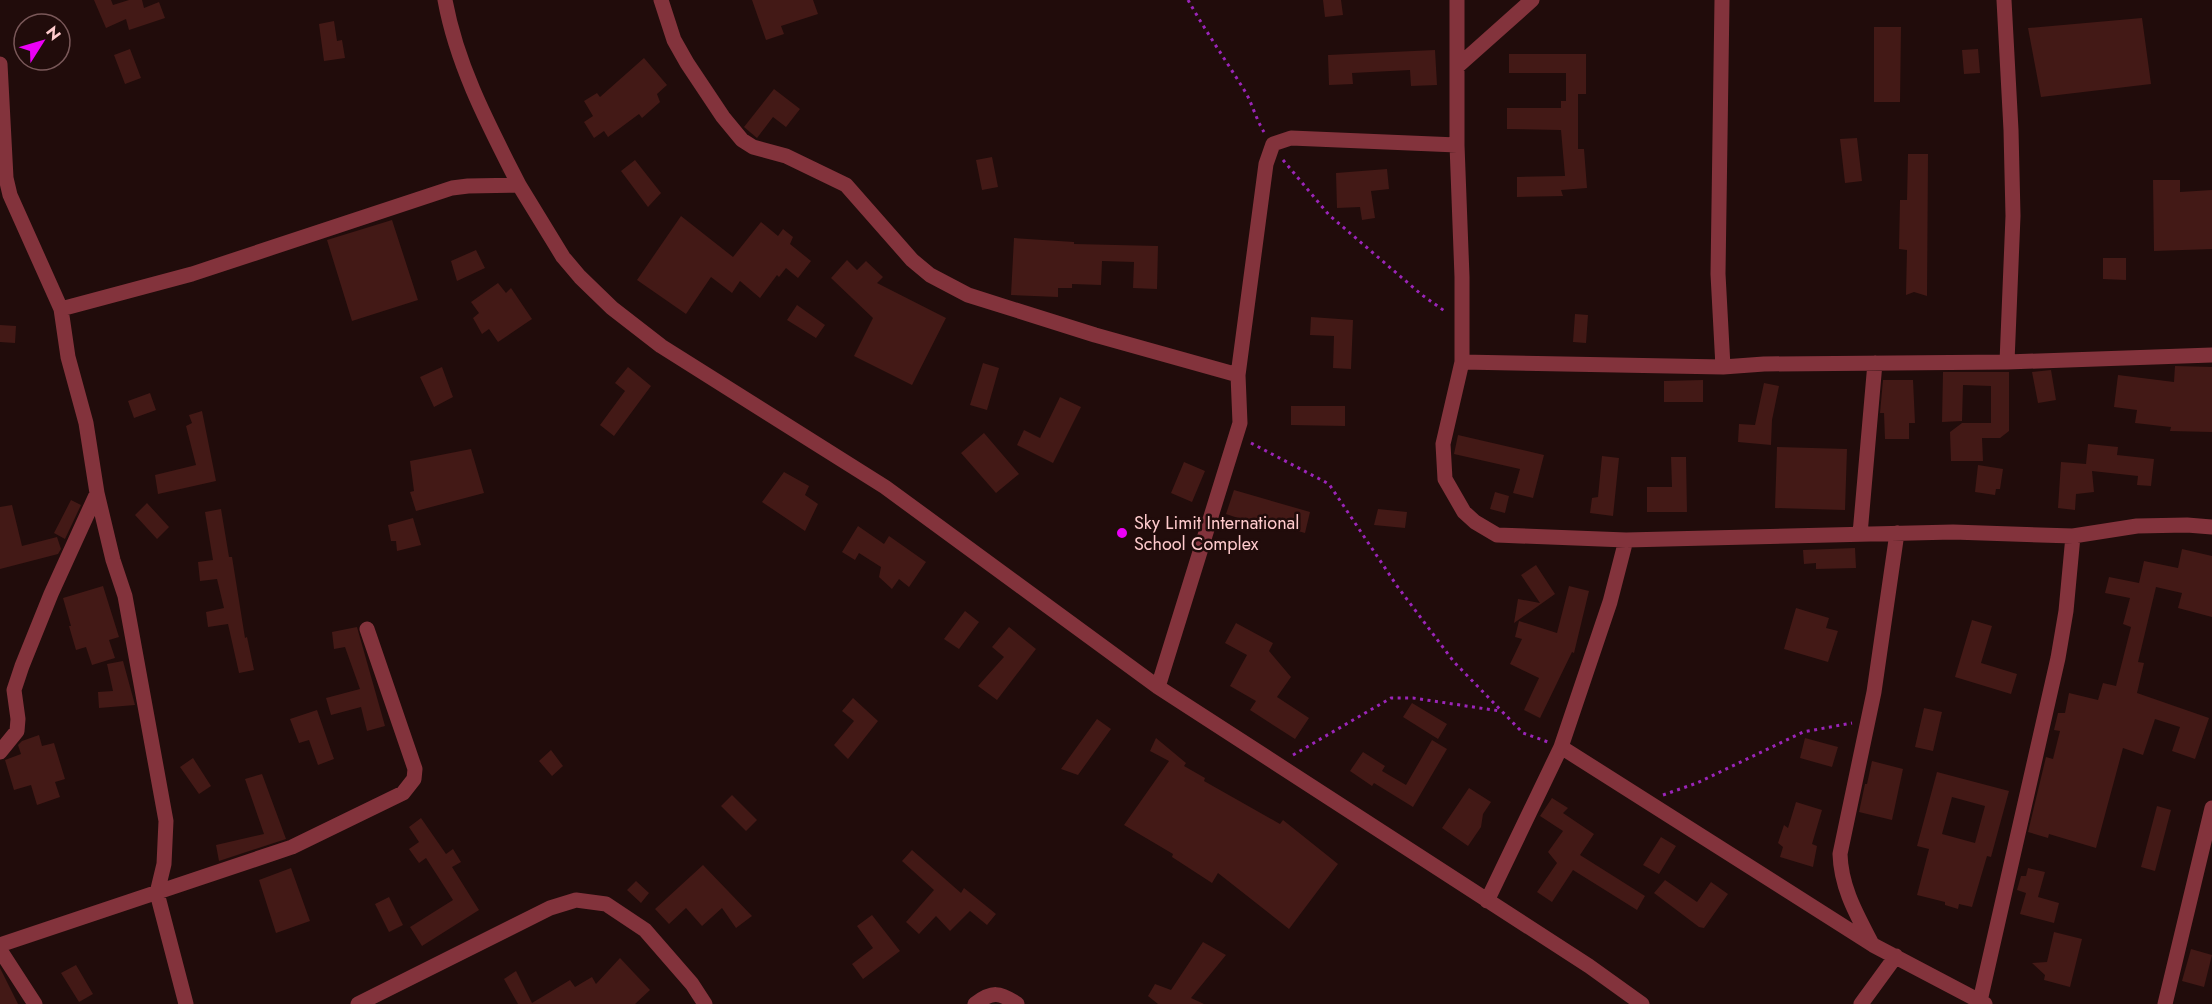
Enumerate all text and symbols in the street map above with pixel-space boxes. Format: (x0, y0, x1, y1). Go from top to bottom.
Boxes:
north arrow (12, 12, 72, 72)
text: N (41, 21, 67, 45)
place label: Sky Limit International School Complex (1134, 510, 1299, 557)
marker: Sky Limit International School Complex (1115, 526, 1129, 540)

